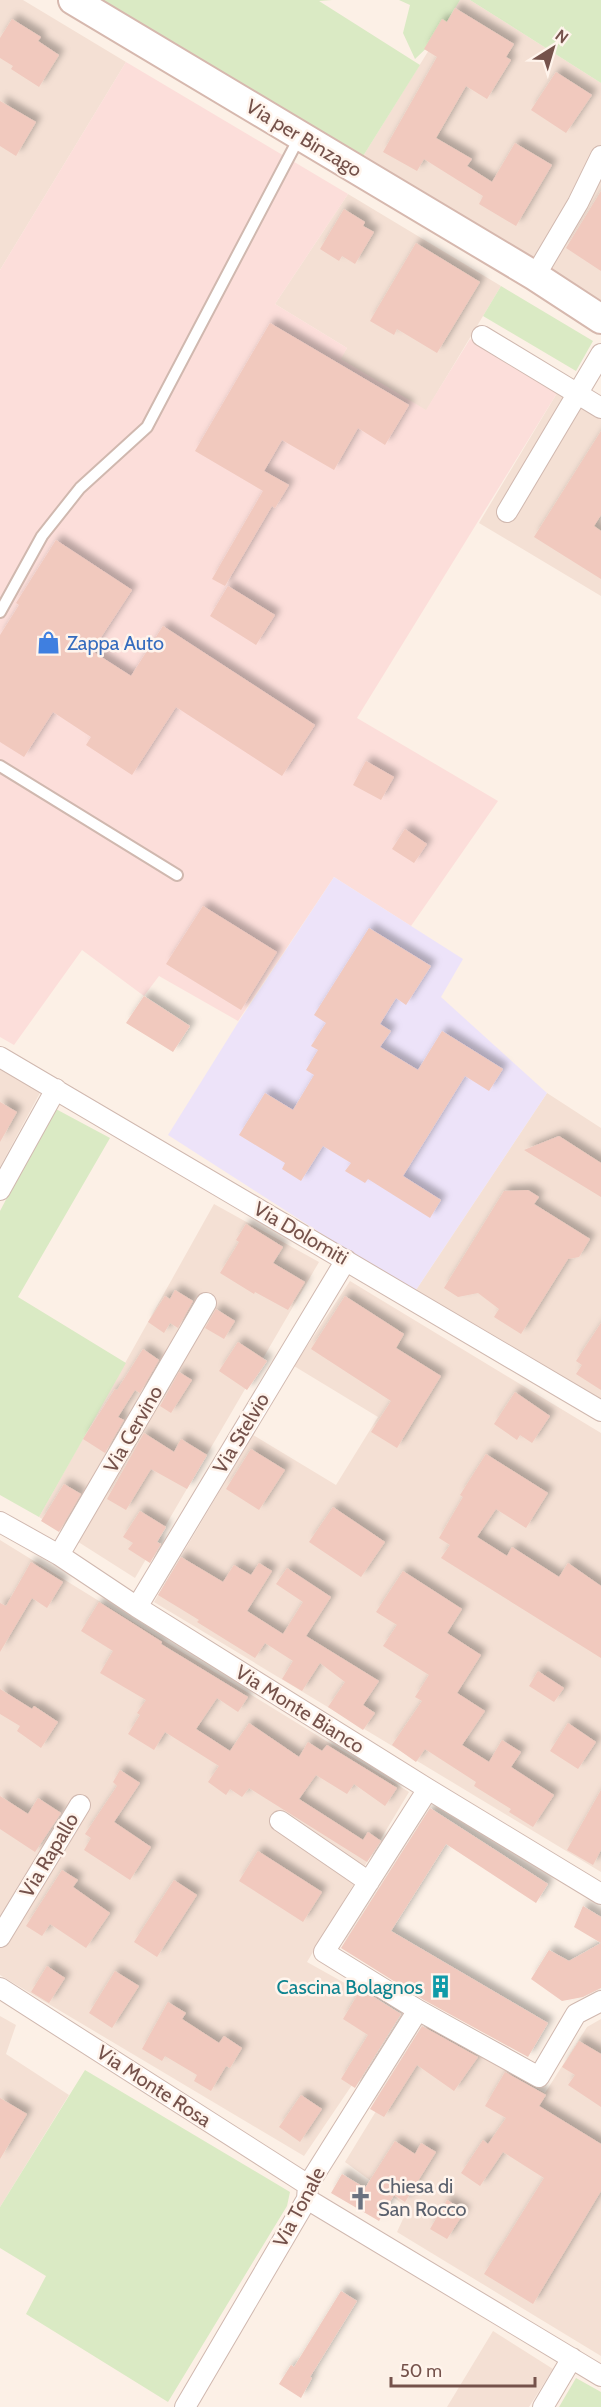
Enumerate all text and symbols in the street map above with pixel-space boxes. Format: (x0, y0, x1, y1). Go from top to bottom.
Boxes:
north arrow (523, 18, 583, 78)
text: N (551, 25, 572, 47)
street label: Via per Binzago (242, 94, 366, 182)
shop icon: Zappa Auto (36, 630, 62, 656)
place label: Zappa Auto (67, 631, 164, 655)
street label: Via Dolomiti (249, 1196, 353, 1270)
street label: Via Cervino (99, 1381, 167, 1477)
street label: Via Stelvio (208, 1389, 274, 1477)
street label: Via Monte Bianco (231, 1660, 369, 1758)
street label: Via Rapallo (14, 1809, 84, 1901)
building icon: Cascina Bolagnos (428, 1974, 454, 2000)
place label: Cascina Bolagnos (277, 1975, 423, 1999)
street label: Via Monte Rosa (92, 2040, 216, 2132)
street label: Via Tonale (268, 2163, 330, 2251)
place label: Chiesa di San Rocco (378, 2174, 467, 2221)
church icon: Chiesa di San Rocco (347, 2185, 373, 2211)
scale bar (391, 2350, 535, 2388)
text: 50 m (400, 2360, 442, 2382)

